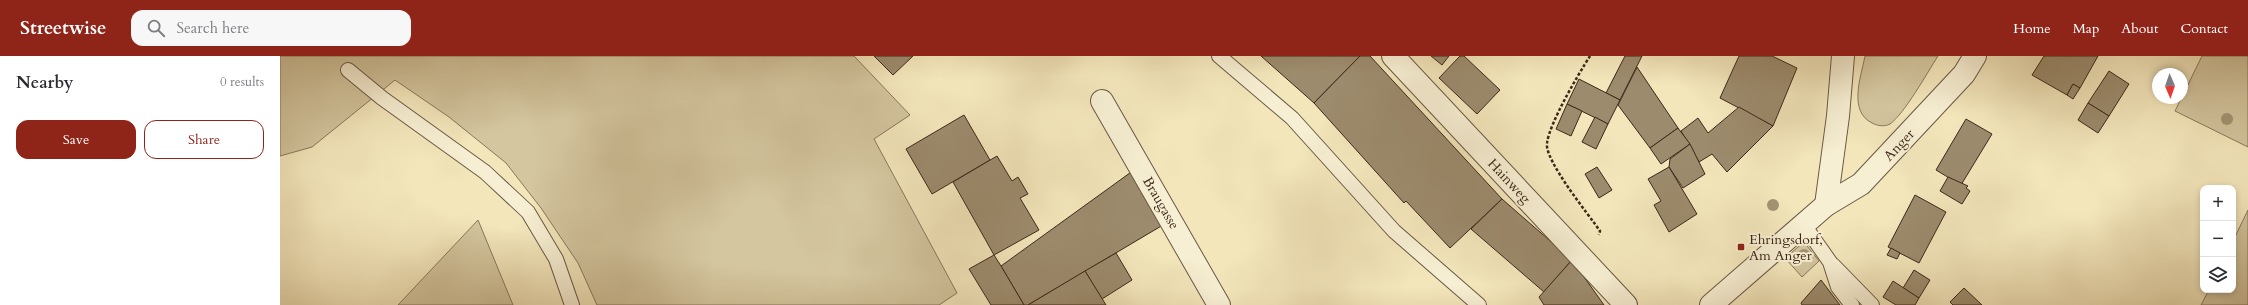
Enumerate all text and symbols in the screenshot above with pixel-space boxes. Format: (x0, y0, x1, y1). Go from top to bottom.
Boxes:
search box (131, 10, 411, 46)
text: Streetwise (20, 15, 107, 41)
icon: search (145, 17, 167, 39)
text: Search here (177, 18, 249, 38)
text: Home (2013, 19, 2051, 38)
text: Map (2073, 19, 2099, 38)
text: About (2121, 19, 2158, 38)
text: Contact (2180, 19, 2228, 38)
north arrow (2152, 68, 2188, 104)
text: Nearby (16, 71, 73, 94)
text: 0 results (220, 73, 264, 91)
button: Save (16, 120, 136, 159)
button: Share (144, 120, 264, 159)
street label: Anger (1879, 124, 1919, 165)
street label: Hainweg (1483, 154, 1535, 208)
street label: Braugasse (1138, 173, 1184, 233)
map controls (2200, 185, 2236, 293)
button: + (2200, 185, 2236, 221)
button: − (2200, 221, 2236, 257)
place label: Ehringsdorf, Am Anger (1749, 230, 1823, 265)
marker: Ehringsdorf, Am Anger (1736, 242, 1746, 252)
button: layers (2200, 257, 2236, 293)

